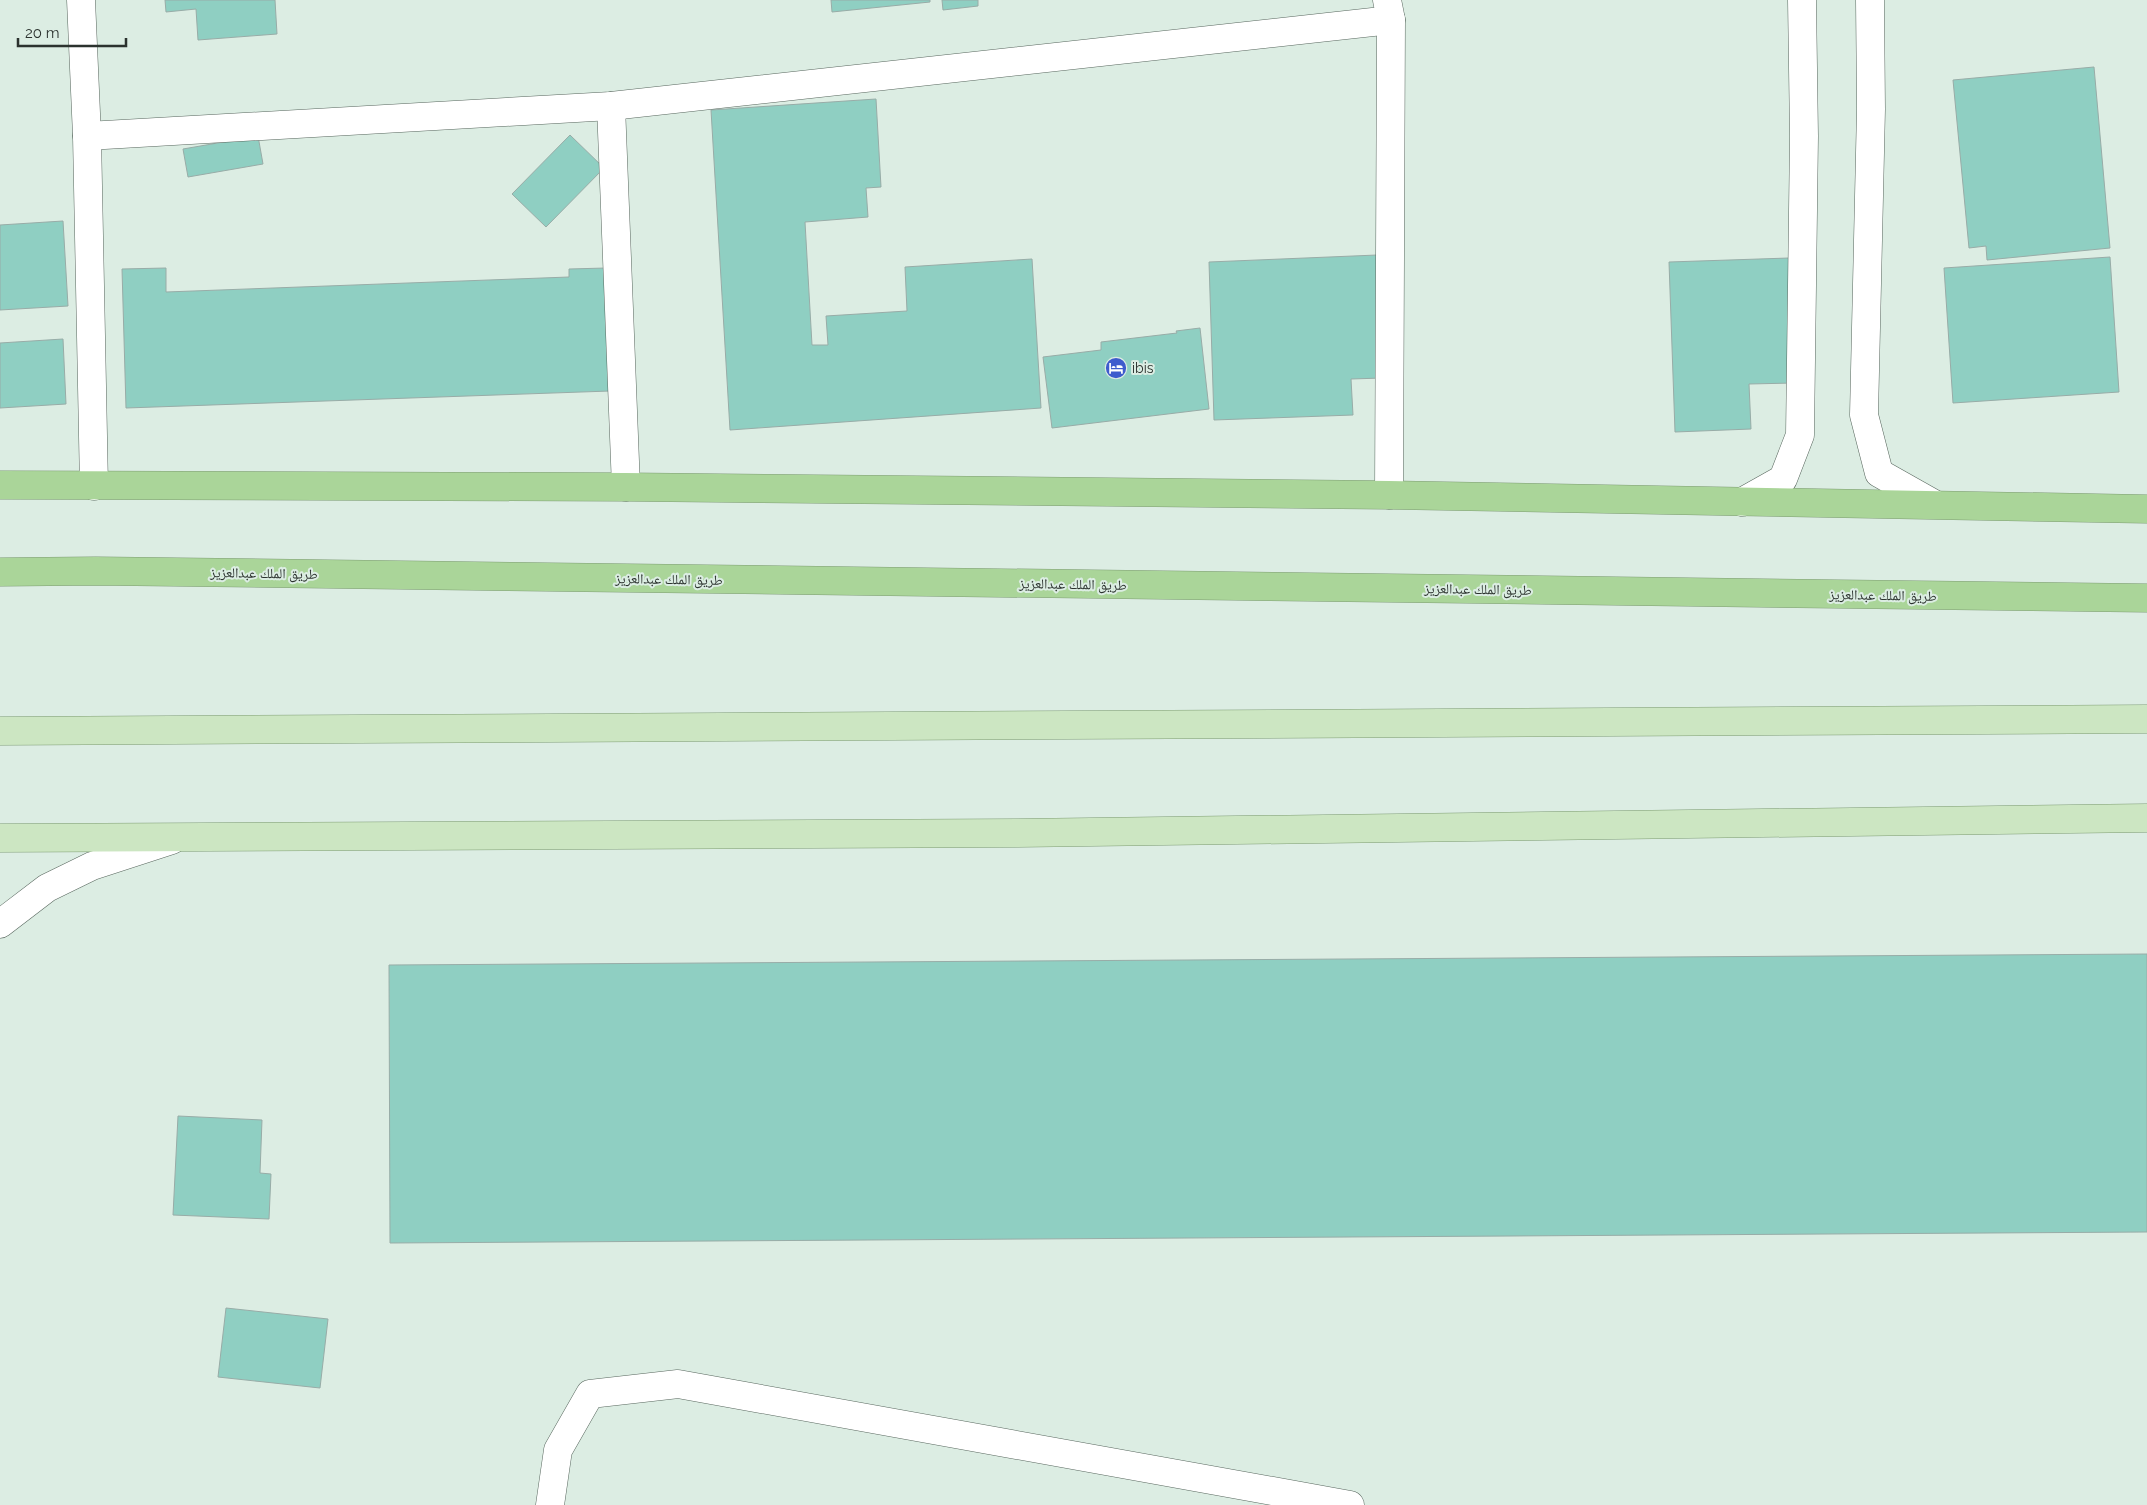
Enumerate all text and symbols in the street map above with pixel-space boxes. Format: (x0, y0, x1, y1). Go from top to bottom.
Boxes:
scale bar (18, 15, 125, 47)
text: 20 m (25, 24, 60, 42)
hotel icon: ibis (1104, 356, 1128, 380)
place label: ibis (1132, 360, 1154, 376)
street label: طريق الملك عبدالعزيز (209, 564, 318, 584)
street label: طريق الملك عبدالعزيز (614, 570, 723, 590)
street label: طريق الملك عبدالعزيز (1018, 575, 1127, 595)
street label: طريق الملك عبدالعزيز (1423, 580, 1532, 600)
street label: طريق الملك عبدالعزيز (1828, 586, 1937, 606)

